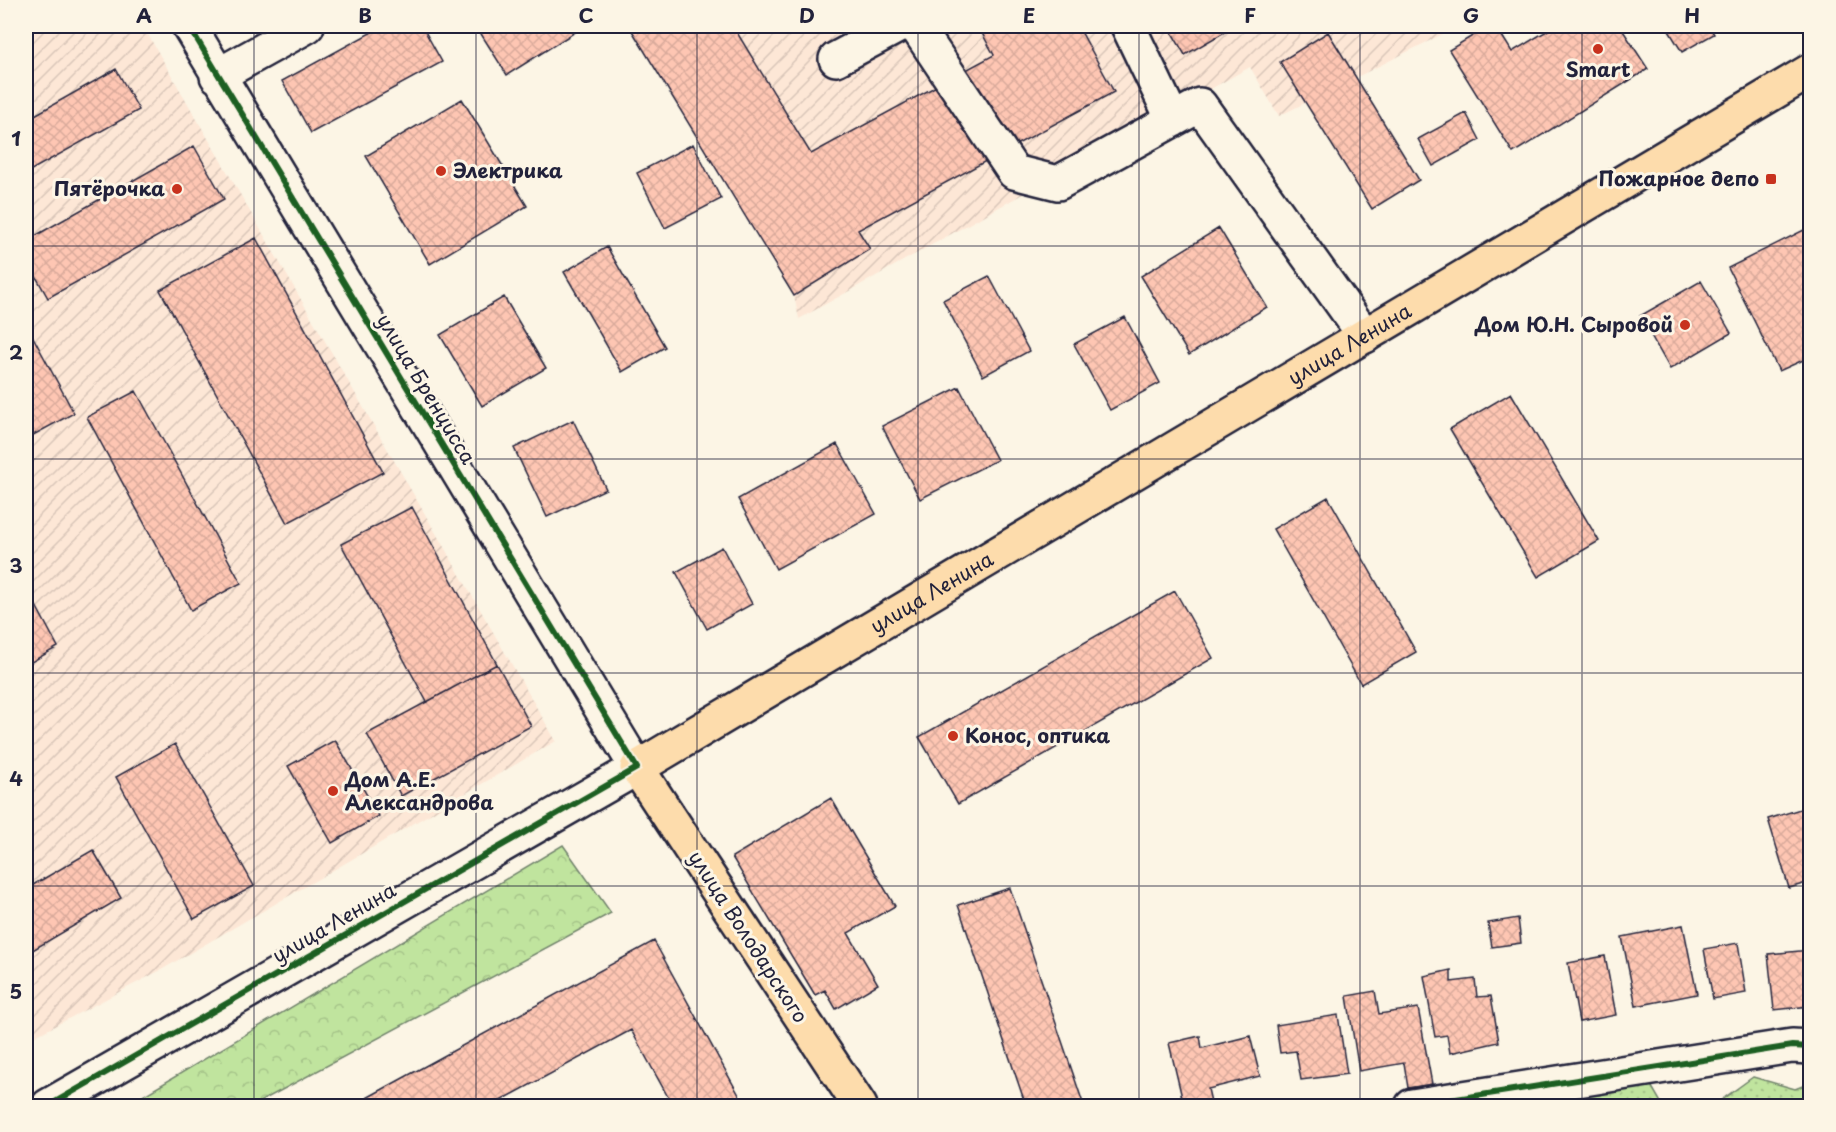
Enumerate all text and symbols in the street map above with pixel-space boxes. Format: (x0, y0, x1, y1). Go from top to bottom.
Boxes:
text: A (136, 0, 152, 30)
text: B (358, 0, 372, 30)
text: C (578, 0, 594, 30)
text: D (799, 0, 815, 30)
text: E (1023, 0, 1035, 30)
text: F (1244, 0, 1256, 30)
text: G (1463, 0, 1479, 30)
text: H (1684, 0, 1700, 30)
marker: Smart (1591, 42, 1605, 56)
place label: Smart (1565, 54, 1631, 84)
text: 1 (11, 123, 21, 153)
place label: Электрика (453, 155, 563, 185)
place label: Пожарное депо (1598, 163, 1759, 193)
marker: Электрика (434, 164, 448, 178)
marker: Пожарное депо (1764, 172, 1778, 186)
place label: Пятёрочка (54, 173, 165, 203)
marker: Пятёрочка (170, 182, 184, 196)
street label: улица Ленина (1282, 295, 1417, 392)
street label: улица Бренцисса (370, 307, 484, 470)
place label: Дом Ю.Н. Сыровой (1474, 309, 1673, 339)
marker: Дом Ю.Н. Сыровой (1678, 318, 1692, 332)
text: 2 (9, 337, 23, 367)
street label: улица Ленина (864, 543, 999, 640)
text: 3 (9, 550, 23, 580)
place label: Конос, оптика (965, 720, 1110, 750)
marker: Конос, оптика (946, 729, 960, 743)
text: 4 (9, 763, 23, 793)
place label: Дом А.Е. Александрова (344, 764, 494, 817)
marker: Дом А.Е. Александрова (326, 784, 340, 798)
street label: улица Володарского (682, 844, 816, 1029)
street label: улица Ленина (266, 874, 401, 970)
text: 5 (10, 976, 22, 1006)

